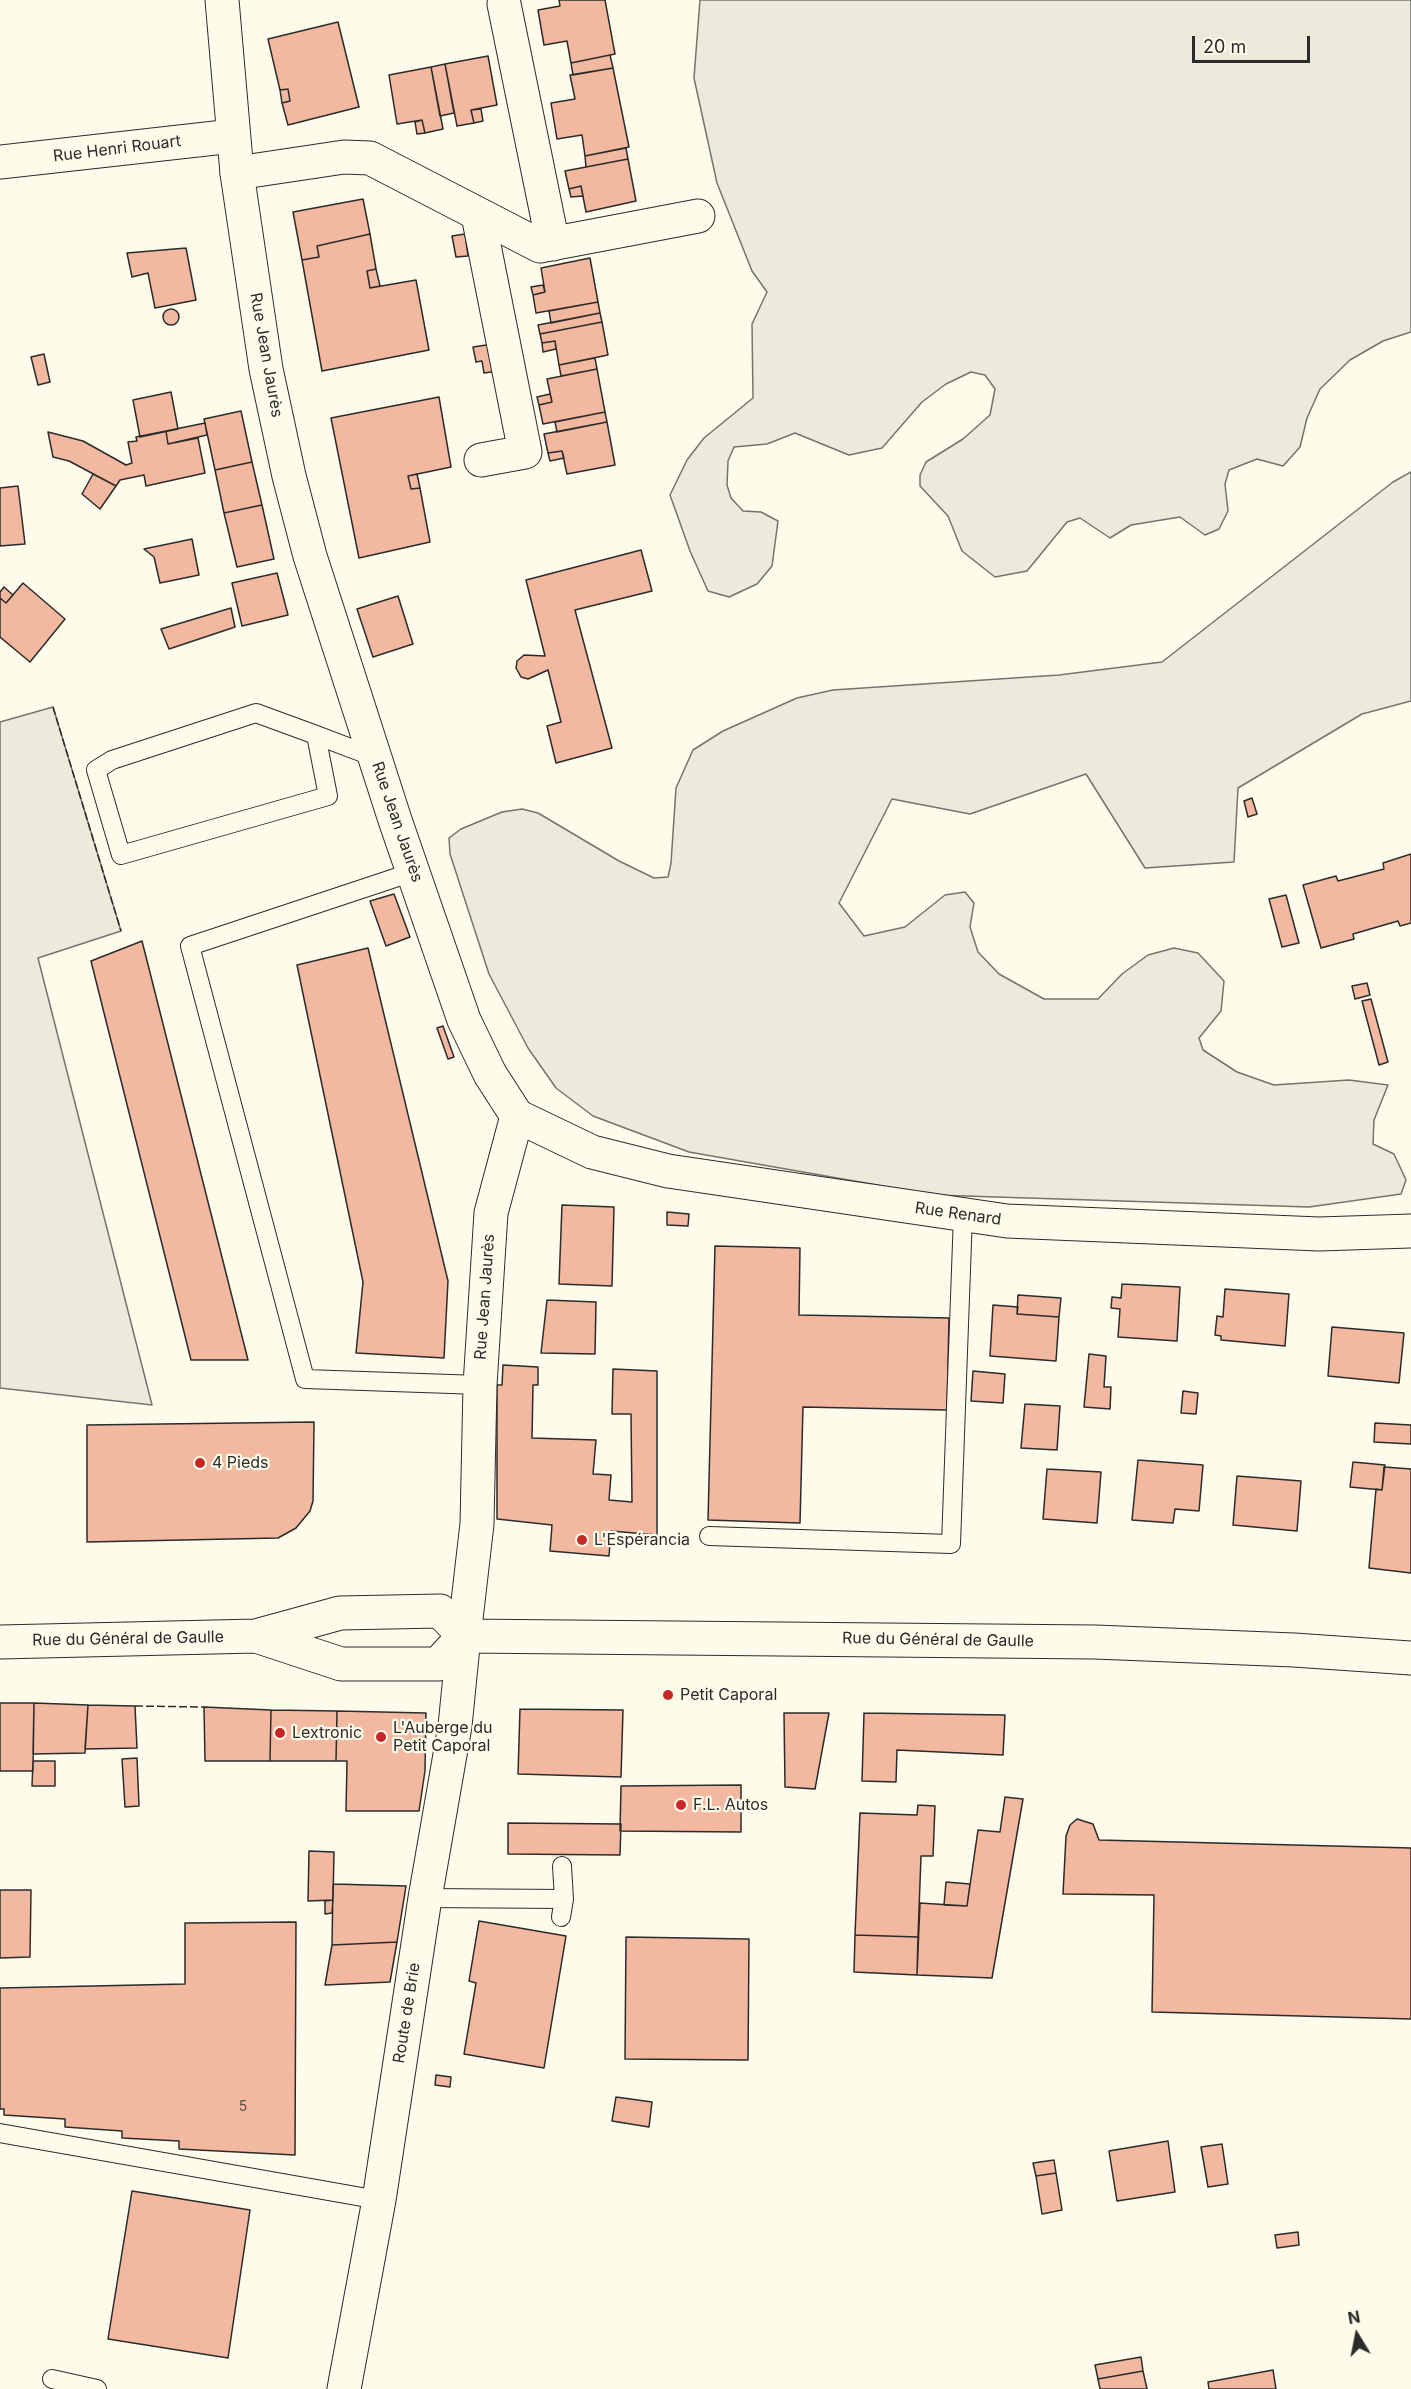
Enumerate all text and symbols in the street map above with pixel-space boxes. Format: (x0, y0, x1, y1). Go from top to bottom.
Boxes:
scale bar (1195, 24, 1314, 62)
text: 20 m (1203, 36, 1246, 57)
street label: Rue Henri Rouart (52, 132, 182, 166)
street label: Rue Jean Jaurès (246, 291, 286, 419)
street label: Rue Jean Jaurès (367, 759, 427, 885)
street label: Rue Renard (914, 1198, 1002, 1230)
street label: Rue Jean Jaurès (471, 1233, 499, 1361)
place label: 4 Pieds (212, 1453, 268, 1473)
marker: 4 Pieds (193, 1456, 207, 1470)
place label: L'Espérancia (594, 1530, 690, 1550)
marker: L'Espérancia (575, 1533, 589, 1547)
street label: Rue du Général de Gaulle (32, 1628, 224, 1650)
street label: Rue du Général de Gaulle (842, 1629, 1034, 1651)
place label: Petit Caporal (680, 1685, 777, 1705)
marker: Petit Caporal (661, 1688, 675, 1702)
place label: L'Auberge du Petit Caporal (393, 1718, 492, 1756)
place label: Lextronic (292, 1723, 362, 1743)
marker: Lextronic (273, 1726, 287, 1740)
marker: L'Auberge du Petit Caporal (374, 1730, 388, 1744)
place label: F.L. Autos (693, 1795, 768, 1815)
marker: F.L. Autos (674, 1798, 688, 1812)
street label: Route de Brie (390, 1961, 424, 2065)
house number: 5 (239, 2099, 247, 2115)
north arrow (1327, 2305, 1387, 2365)
text: N (1346, 2306, 1362, 2328)

